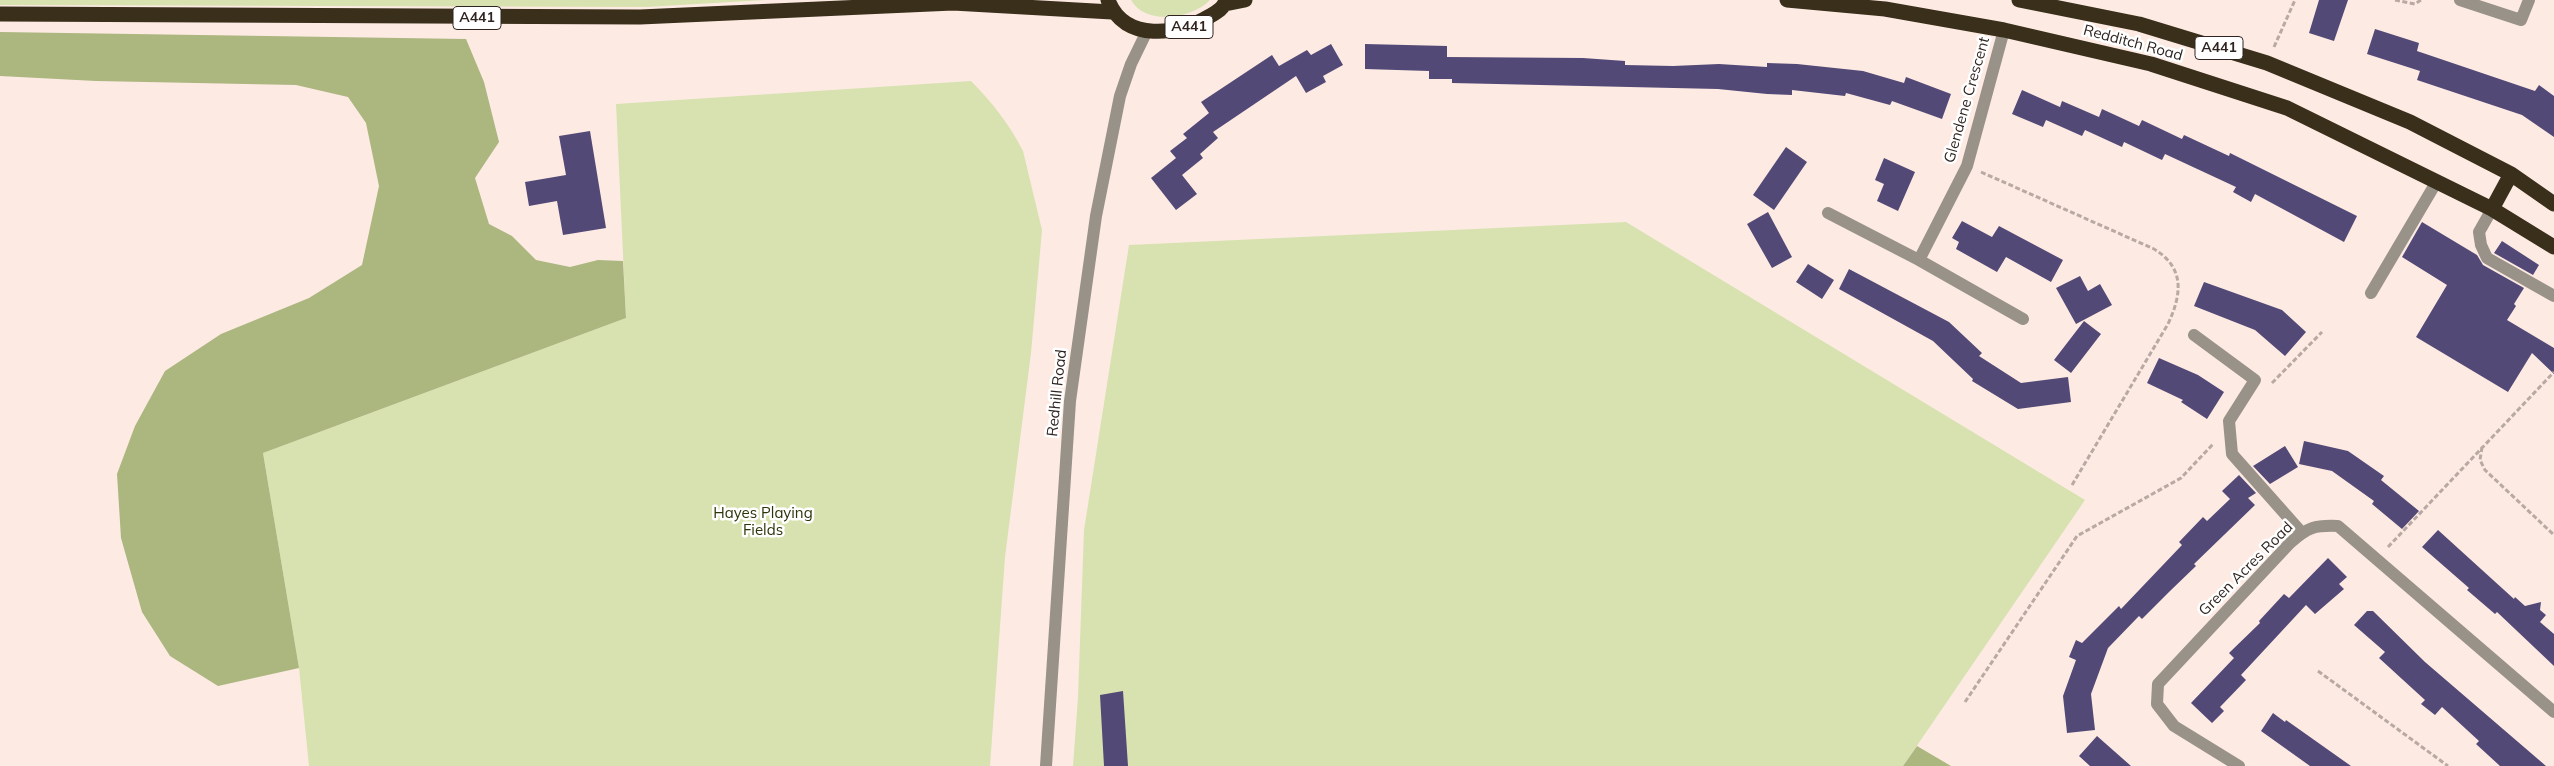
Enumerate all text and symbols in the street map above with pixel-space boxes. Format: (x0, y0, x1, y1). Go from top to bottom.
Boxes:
road number: A441 (453, 7, 501, 30)
road number: A441 (1165, 16, 1213, 38)
street label: Redditch Road (2081, 21, 2185, 65)
street label: Glendene Crescent (1940, 35, 1994, 165)
road number: A441 (2195, 36, 2243, 59)
street label: Redhill Road (1043, 349, 1071, 437)
park label: Hayes Playing Fields (713, 504, 813, 539)
street label: Green Acres Road (2195, 518, 2297, 620)

